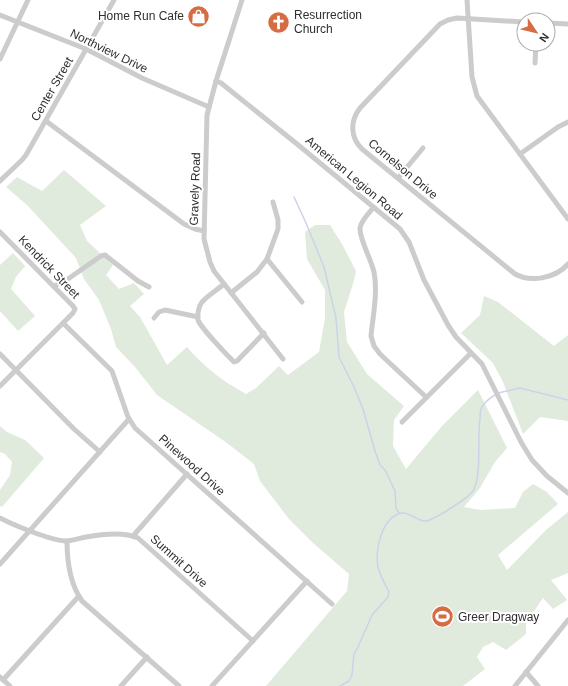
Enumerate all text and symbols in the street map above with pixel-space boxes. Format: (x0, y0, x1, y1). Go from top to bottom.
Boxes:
shop icon: Home Run Cafe (186, 3, 212, 29)
place label: Resurrection Church (294, 8, 362, 36)
place label: Home Run Cafe (98, 9, 184, 23)
church icon: Resurrection Church (265, 9, 291, 35)
north arrow (516, 12, 556, 52)
street label: Northview Drive (68, 26, 150, 76)
text: N (537, 31, 551, 44)
street label: Center Street (28, 54, 76, 123)
street label: American Legion Road (303, 133, 405, 223)
street label: Cornelson Drive (366, 136, 441, 202)
street label: Gravely Road (187, 152, 203, 226)
street label: Kendrick Street (15, 233, 83, 302)
street label: Pinewood Drive (156, 432, 228, 499)
street label: Summit Drive (148, 532, 211, 591)
sports icon: Greer Dragway (430, 604, 456, 630)
place label: Greer Dragway (458, 610, 539, 624)

